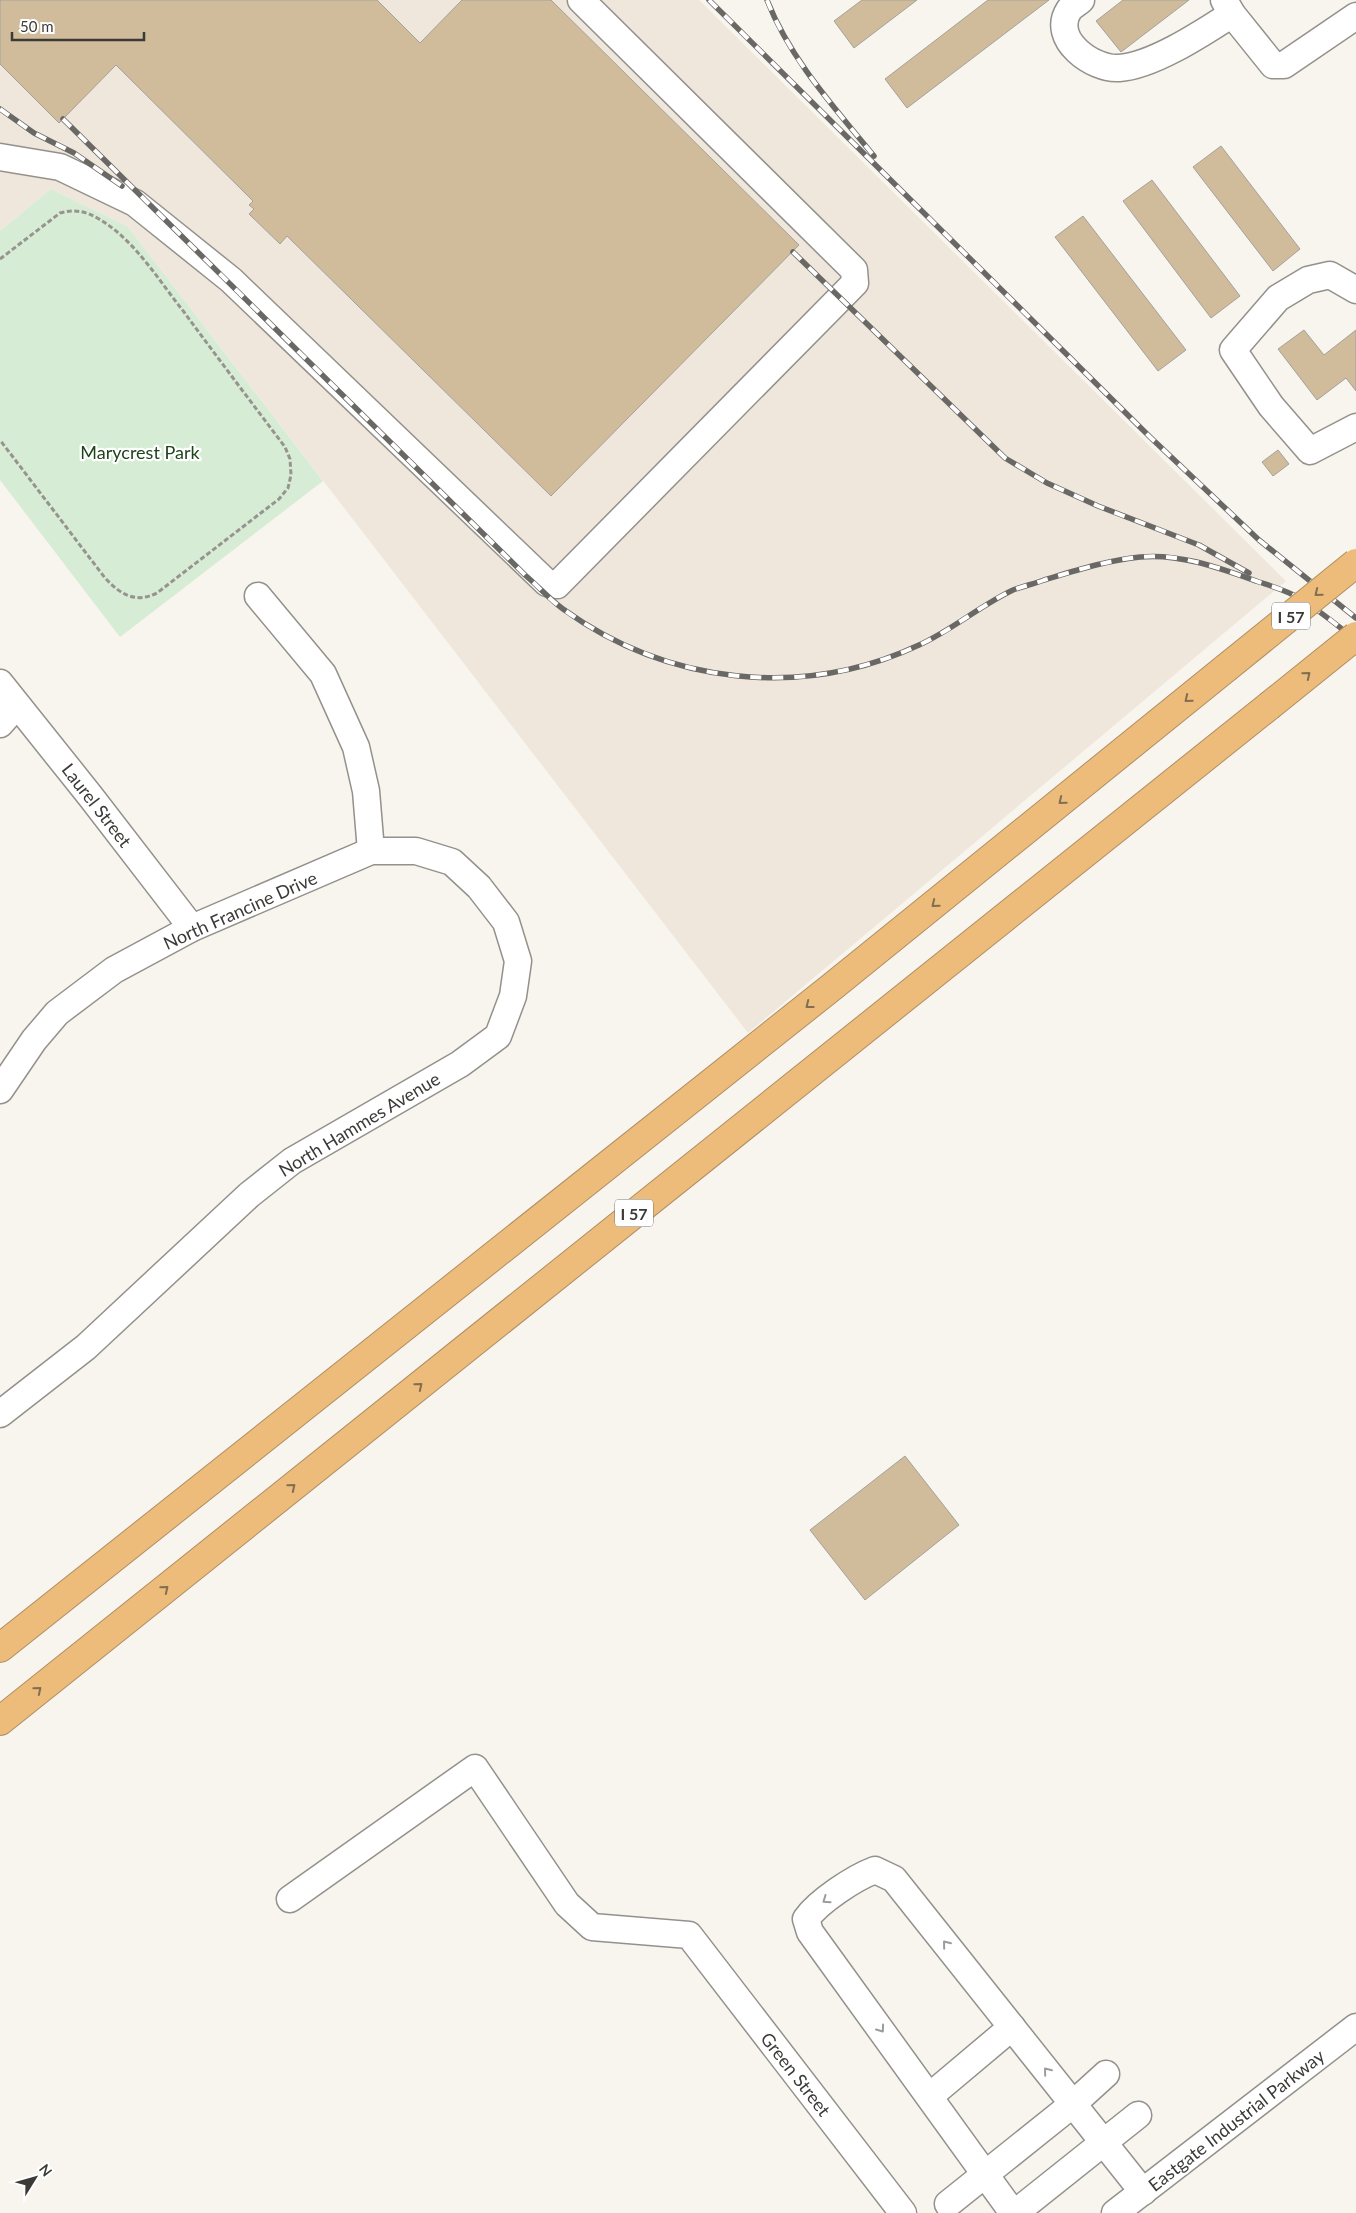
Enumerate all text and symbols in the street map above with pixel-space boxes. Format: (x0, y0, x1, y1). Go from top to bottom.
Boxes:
scale bar (12, 10, 145, 42)
text: 50 m (20, 17, 54, 35)
park label: Marycrest Park (80, 441, 200, 463)
one-way arrow (1315, 588, 1324, 596)
road number: I 57 (1272, 602, 1310, 630)
one-way arrow (1301, 673, 1310, 681)
one-way arrow (1185, 694, 1194, 702)
street label: Laurel Street (57, 759, 137, 852)
one-way arrow (1058, 796, 1067, 805)
street label: North Francine Drive (160, 866, 320, 954)
one-way arrow (932, 898, 941, 906)
one-way arrow (806, 1000, 815, 1008)
street label: North Hammes Avenue (274, 1067, 444, 1181)
road number: I 57 (615, 1200, 653, 1226)
one-way arrow (413, 1383, 422, 1391)
one-way arrow (286, 1485, 295, 1493)
one-way arrow (159, 1586, 168, 1594)
one-way arrow (32, 1688, 41, 1696)
one-way arrow (822, 1894, 832, 1903)
one-way arrow (943, 1941, 951, 1950)
one-way arrow (875, 2024, 884, 2033)
street label: Green Street (756, 2028, 836, 2121)
street label: Eastgate Industrial Parkway (1144, 2044, 1329, 2196)
one-way arrow (1045, 2068, 1053, 2077)
north arrow (10, 2153, 60, 2203)
text: N (36, 2160, 56, 2179)

